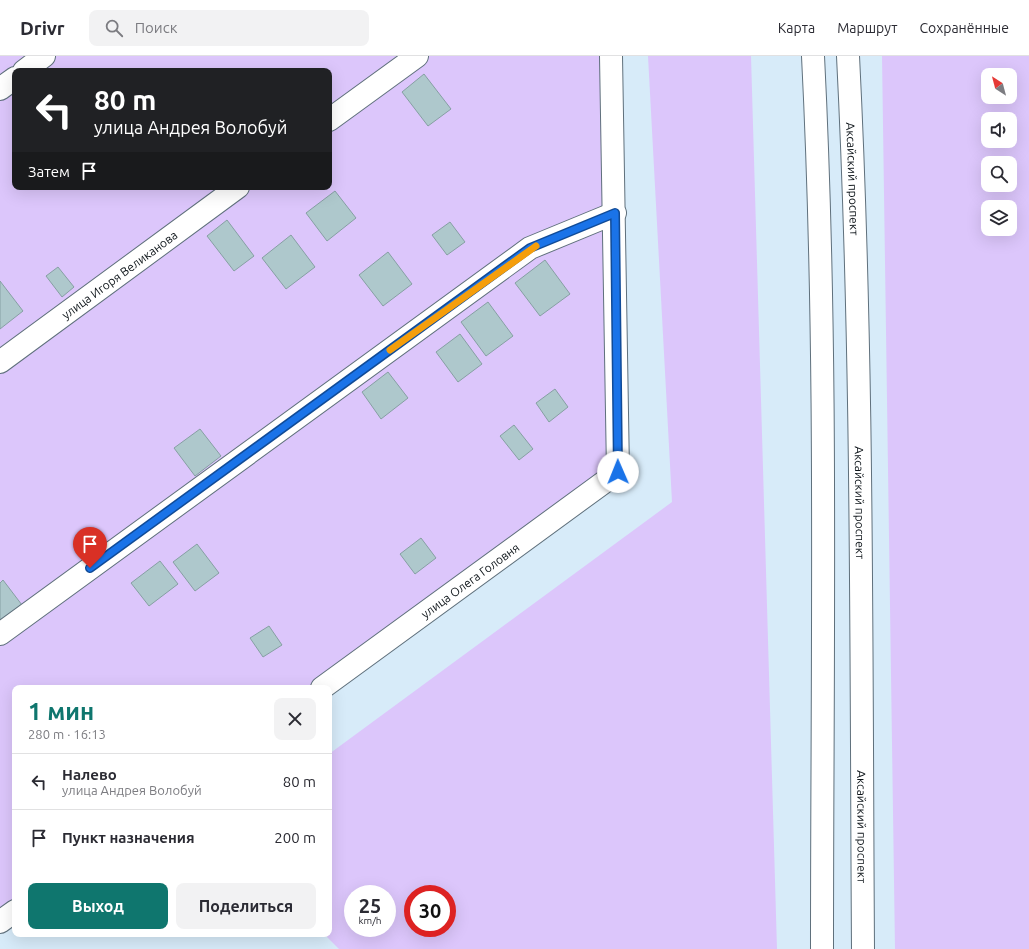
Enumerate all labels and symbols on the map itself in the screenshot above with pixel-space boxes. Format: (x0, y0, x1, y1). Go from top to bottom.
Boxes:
north arrow (981, 68, 1017, 104)
street label: Аксайский проспект (845, 122, 862, 236)
street label: улица Игоря Великанова (59, 228, 179, 321)
street label: Аксайский проспект (853, 446, 867, 560)
position arrow (597, 451, 639, 493)
pin (73, 527, 107, 568)
street label: улица Олега Головня (418, 540, 521, 620)
street label: Аксайский проспект (856, 770, 869, 884)
speed limit sign: 30 (404, 885, 456, 937)

